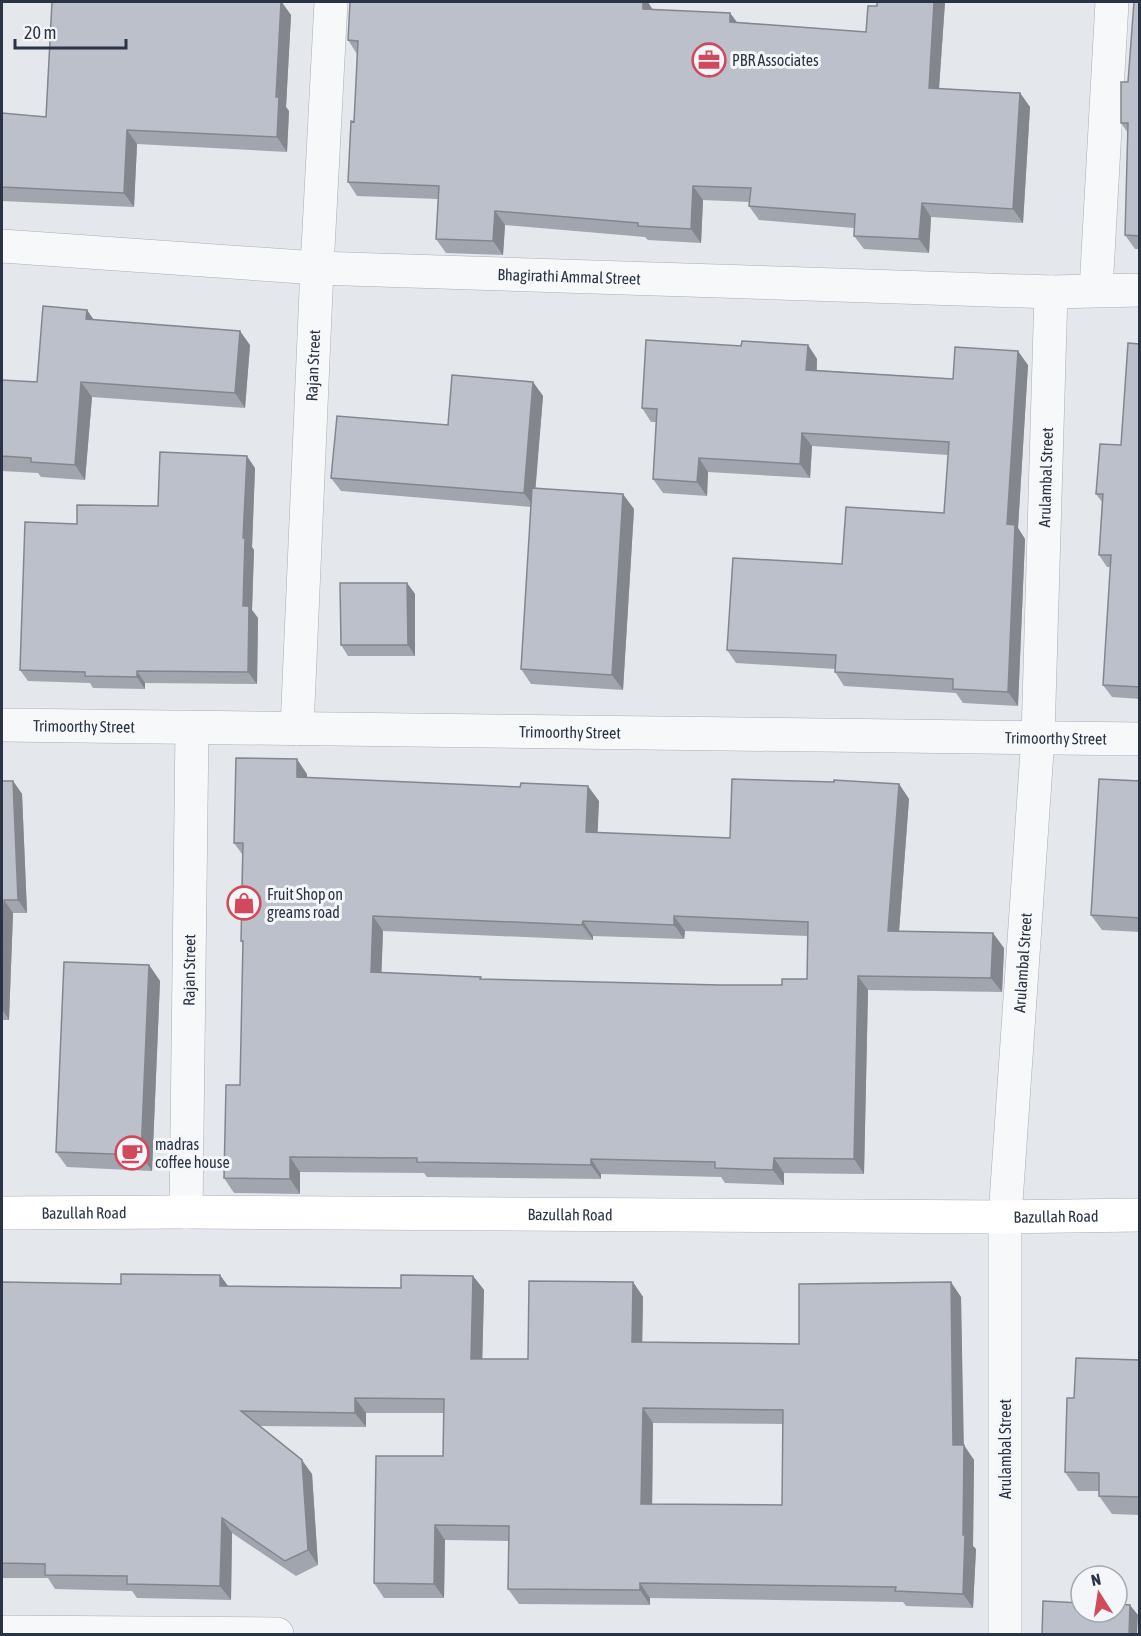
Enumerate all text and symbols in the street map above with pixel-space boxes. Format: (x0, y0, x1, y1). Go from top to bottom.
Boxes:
scale bar (15, 12, 126, 50)
text: 20 m (24, 22, 56, 43)
office icon: PBR Associates (691, 42, 727, 78)
place label: PBR Associates (732, 51, 819, 69)
street label: Bhagirathi Ammal Street (497, 265, 641, 288)
street label: Rajan Street (302, 329, 323, 402)
street label: Arulambal Street (1035, 427, 1056, 528)
street label: Trimoorthy Street (33, 716, 135, 736)
street label: Trimoorthy Street (519, 722, 621, 742)
street label: Trimoorthy Street (1005, 728, 1107, 748)
shop icon: Fruit Shop on greams road (226, 885, 262, 921)
place label: Fruit Shop on greams road (267, 885, 343, 922)
street label: Arulambal Street (1010, 912, 1035, 1013)
street label: Rajan Street (180, 934, 199, 1006)
cafe icon: madras coffee house (114, 1135, 150, 1171)
place label: madras coffee house (155, 1135, 230, 1171)
street label: Bazullah Road (41, 1203, 127, 1222)
street label: Bazullah Road (527, 1205, 613, 1224)
street label: Bazullah Road (1013, 1207, 1099, 1226)
street label: Arulambal Street (996, 1399, 1014, 1499)
north arrow (1069, 1564, 1129, 1624)
text: N (1089, 1570, 1102, 1589)

